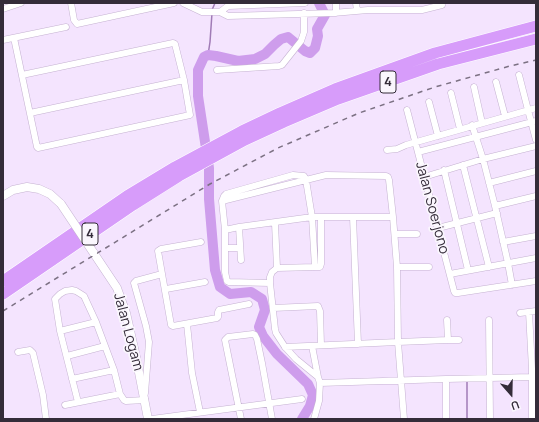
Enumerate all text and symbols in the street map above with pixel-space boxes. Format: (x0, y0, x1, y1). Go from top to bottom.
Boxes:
road number: 4 (380, 71, 396, 93)
street label: Jalan Soerjono (412, 160, 452, 256)
road number: 4 (82, 223, 98, 245)
street label: Jalan Logam (110, 291, 146, 373)
north arrow (491, 374, 531, 414)
text: U (509, 397, 522, 414)

